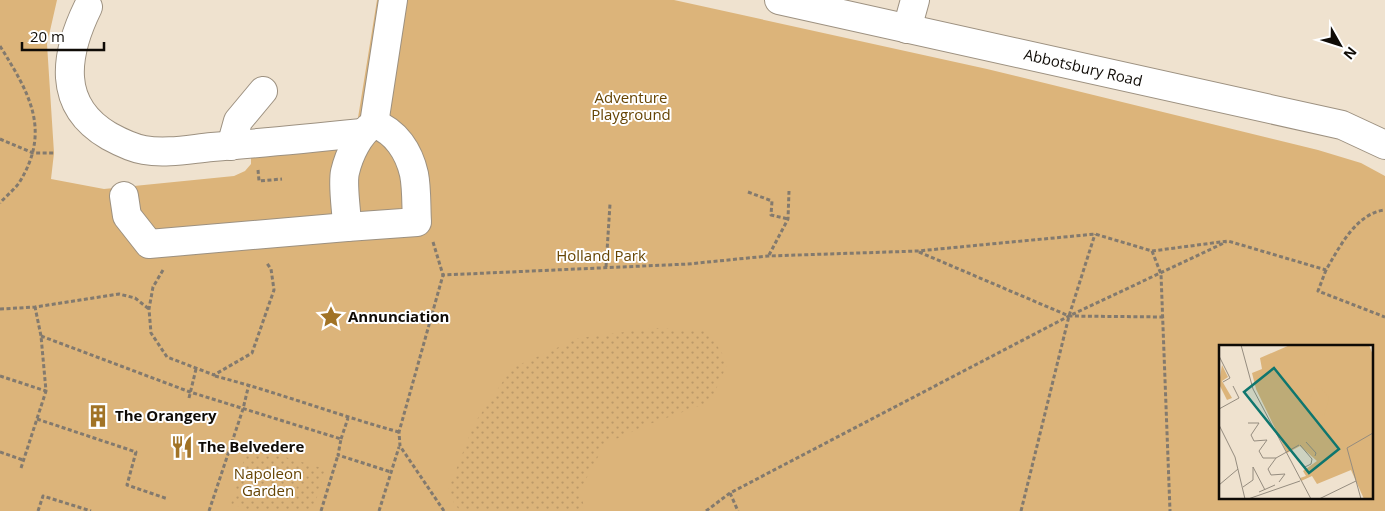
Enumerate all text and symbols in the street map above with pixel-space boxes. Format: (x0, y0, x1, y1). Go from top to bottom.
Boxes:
scale bar (22, 20, 105, 52)
north arrow (1315, 20, 1365, 70)
text: 20 m (30, 26, 65, 46)
text: N (1340, 43, 1361, 64)
street label: Abbotsbury Road (1022, 44, 1144, 90)
park label: Adventure Playground (591, 87, 671, 124)
park label: Holland Park (556, 245, 646, 265)
place icon: Annunciation (318, 304, 344, 330)
place label: Annunciation (348, 306, 449, 326)
inset map (1219, 345, 1372, 498)
building icon: The Orangery (85, 403, 111, 429)
place label: The Orangery (115, 405, 217, 425)
restaurant icon: The Belvedere (169, 434, 195, 460)
place label: The Belvedere (198, 436, 304, 456)
park label: Napoleon Garden (234, 463, 302, 500)

